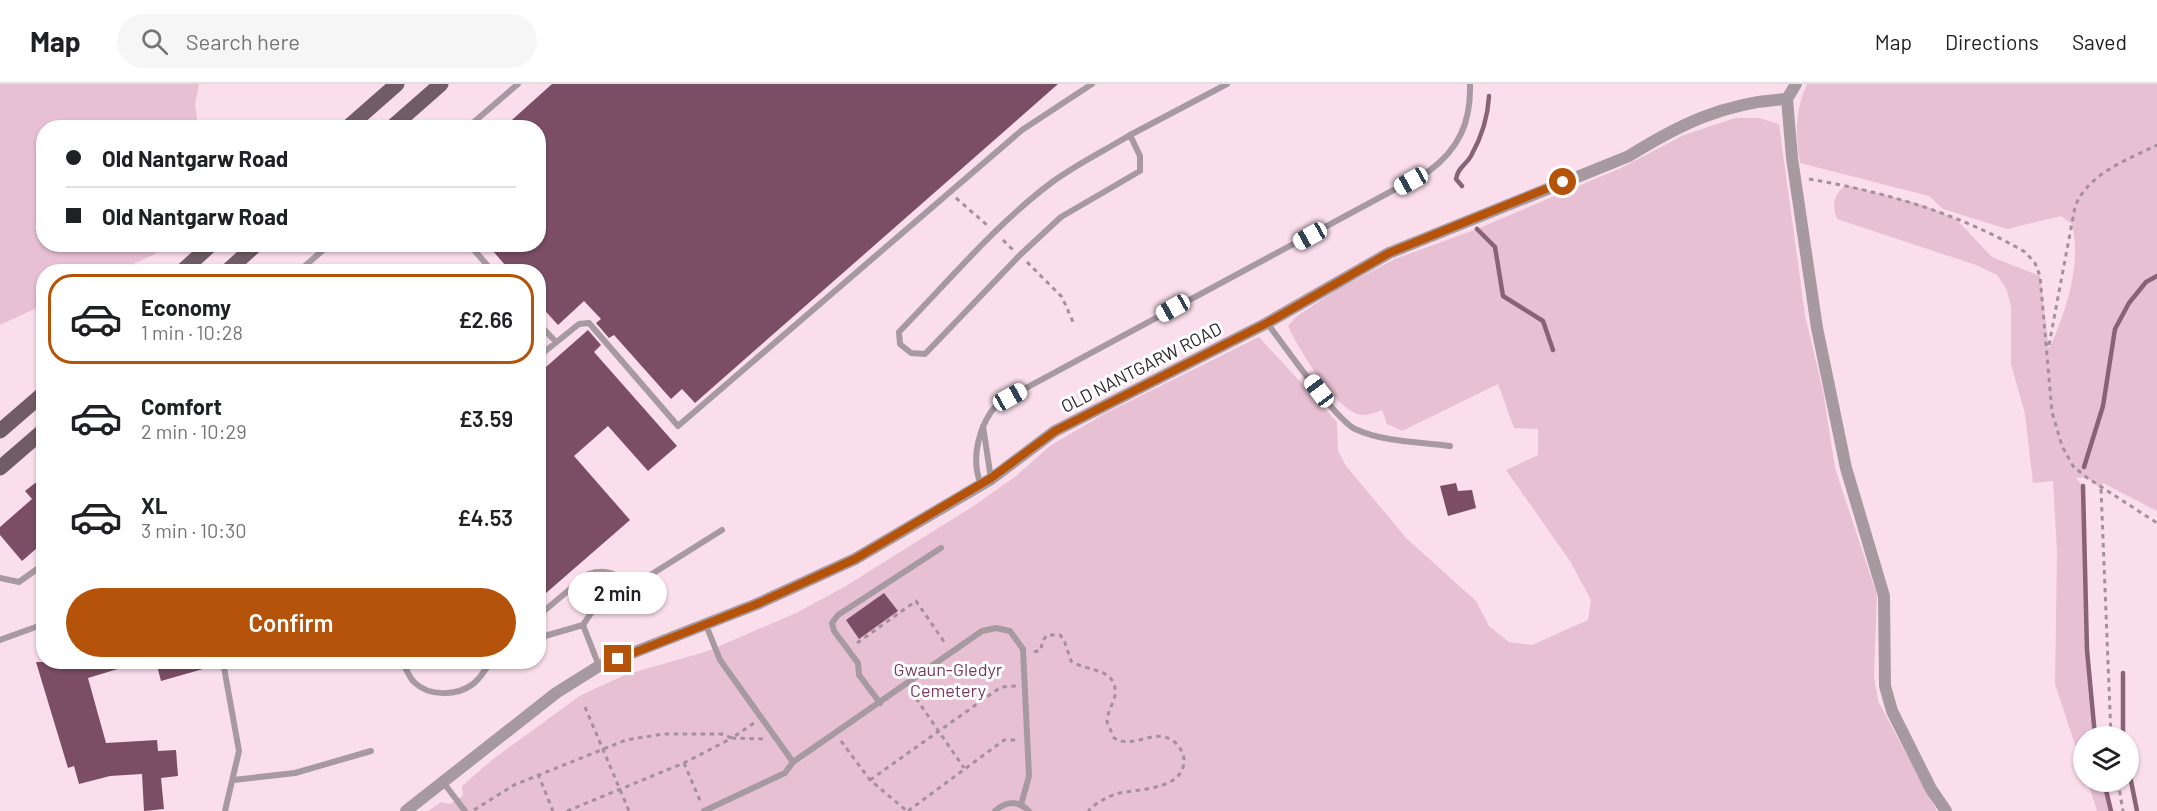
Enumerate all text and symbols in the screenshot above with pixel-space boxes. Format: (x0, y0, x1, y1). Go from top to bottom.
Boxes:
search box (117, 14, 537, 68)
text: Map (30, 24, 81, 58)
icon: search (138, 25, 171, 58)
text: Search here (186, 28, 300, 54)
text: Map (1875, 29, 1912, 54)
text: Directions (1945, 29, 2039, 54)
text: Saved (2072, 29, 2127, 54)
text: Old Nantgarw Road (102, 145, 288, 171)
car (1391, 164, 1431, 198)
route start (1549, 168, 1576, 195)
text: Old Nantgarw Road (102, 203, 288, 229)
car (1290, 219, 1330, 253)
car (1153, 291, 1193, 325)
icon: car (69, 292, 123, 346)
text: Economy (141, 294, 231, 320)
text: £2.66 (458, 306, 513, 332)
street label: OLD NANTGARW ROAD (1057, 317, 1225, 417)
text: 1 min · 10:28 (141, 320, 243, 344)
car (1301, 371, 1337, 411)
car (990, 380, 1030, 414)
icon: car (69, 391, 123, 445)
text: Comfort (141, 393, 222, 419)
text: £3.59 (459, 405, 513, 431)
text: 2 min · 10:29 (141, 419, 247, 443)
icon: car (69, 490, 123, 544)
text: XL (141, 492, 167, 518)
text: £4.53 (457, 504, 513, 530)
text: 3 min · 10:30 (141, 518, 247, 542)
callout: 2 min (568, 572, 668, 614)
text: 2 min (594, 581, 641, 605)
button: Confirm (66, 588, 516, 657)
route end (604, 645, 631, 672)
park label: Gwaun-Gledyr Cemetery (894, 658, 1003, 701)
map controls (2073, 726, 2139, 792)
button: layers (2073, 726, 2139, 792)

